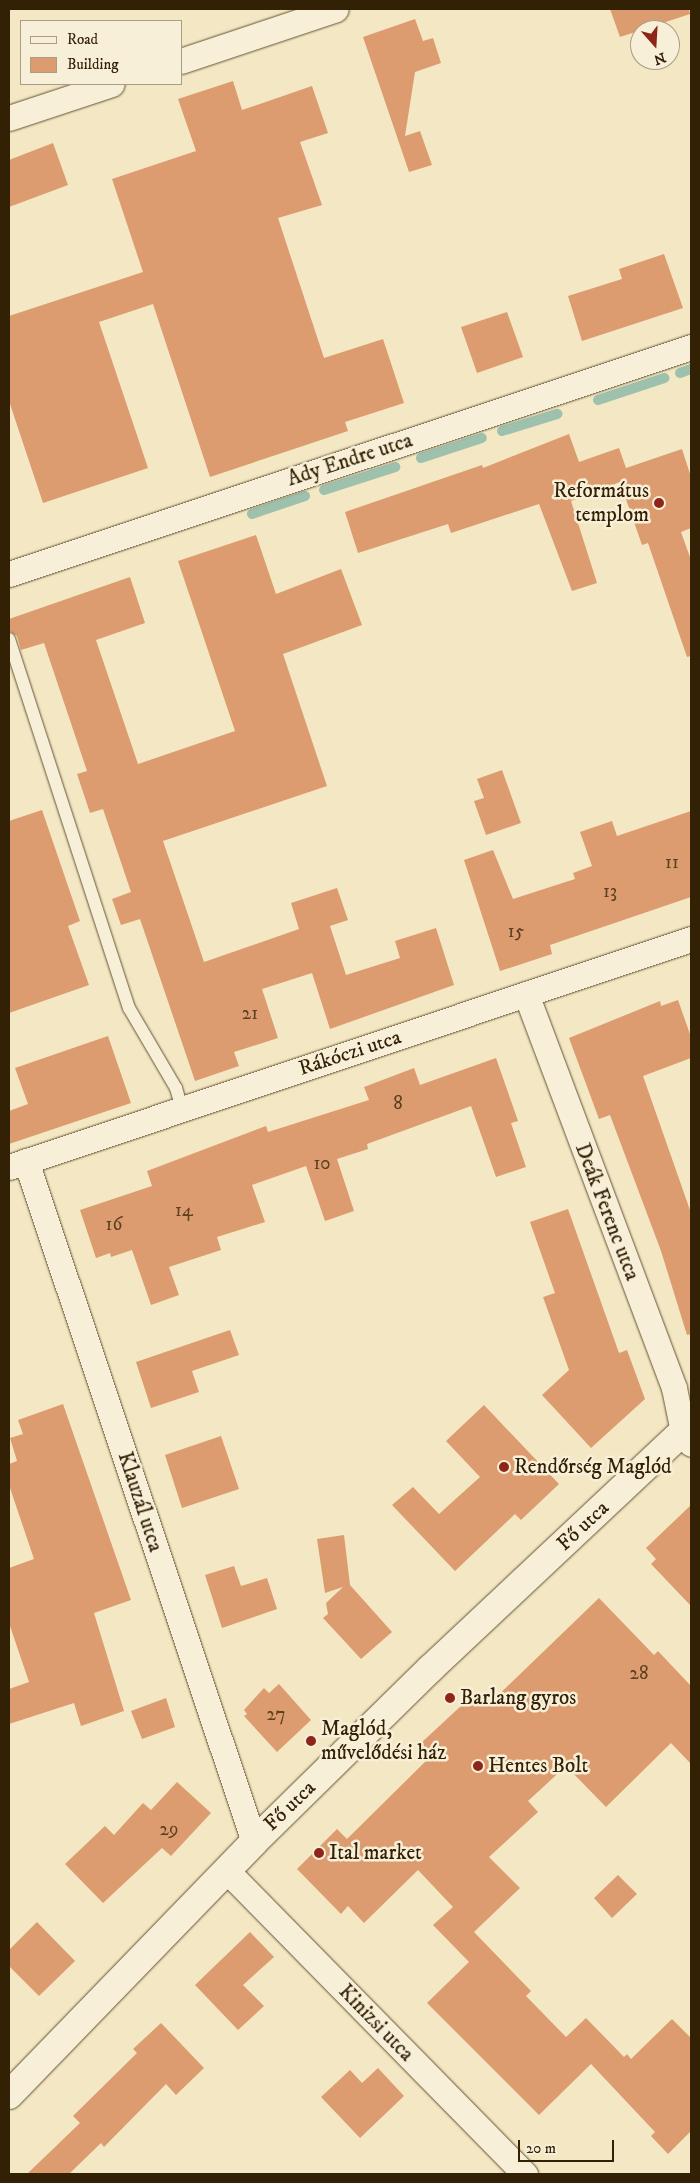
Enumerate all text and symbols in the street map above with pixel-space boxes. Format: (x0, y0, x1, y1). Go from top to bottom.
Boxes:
legend (20, 20, 182, 85)
north arrow (630, 20, 680, 70)
text: Road (67, 30, 98, 49)
text: N (651, 48, 668, 69)
text: Building (67, 55, 119, 74)
street label: Ady Endre utca (284, 428, 416, 492)
place label: Református templom (553, 478, 649, 528)
marker: Református templom (653, 497, 665, 509)
house number: 11 (665, 852, 679, 874)
house number: 13 (603, 881, 617, 903)
house number: 15 (508, 921, 524, 943)
house number: 21 (242, 1003, 258, 1025)
street label: Rákóczi utca (296, 1025, 404, 1081)
house number: 8 (393, 1093, 403, 1115)
street label: Deák Ferenc utca (569, 1140, 645, 1284)
house number: 10 (313, 1153, 331, 1175)
house number: 14 (175, 1200, 193, 1222)
house number: 16 (106, 1214, 122, 1236)
street label: Klauzál utca (112, 1449, 168, 1555)
place label: Rendőrség Maglód (514, 1454, 672, 1480)
marker: Rendőrség Maglód (498, 1461, 510, 1473)
street label: Fő utca (552, 1496, 614, 1556)
house number: 28 (630, 1663, 648, 1685)
place label: Barlang gyros (460, 1685, 576, 1711)
marker: Barlang gyros (444, 1692, 456, 1704)
house number: 27 (267, 1704, 285, 1726)
place label: Maglód, művelődési ház (321, 1716, 446, 1766)
marker: Maglód, művelődési ház (305, 1735, 317, 1747)
place label: Hentes Bolt (488, 1753, 588, 1779)
marker: Hentes Bolt (472, 1760, 484, 1772)
street label: Fő utca (259, 1775, 321, 1837)
house number: 29 (160, 1819, 178, 1841)
place label: Ital market (329, 1840, 422, 1866)
marker: Ital market (313, 1847, 325, 1859)
street label: Kinizsi utca (333, 1979, 419, 2067)
scale bar (520, 2130, 616, 2162)
text: 20 m (526, 2139, 556, 2158)

